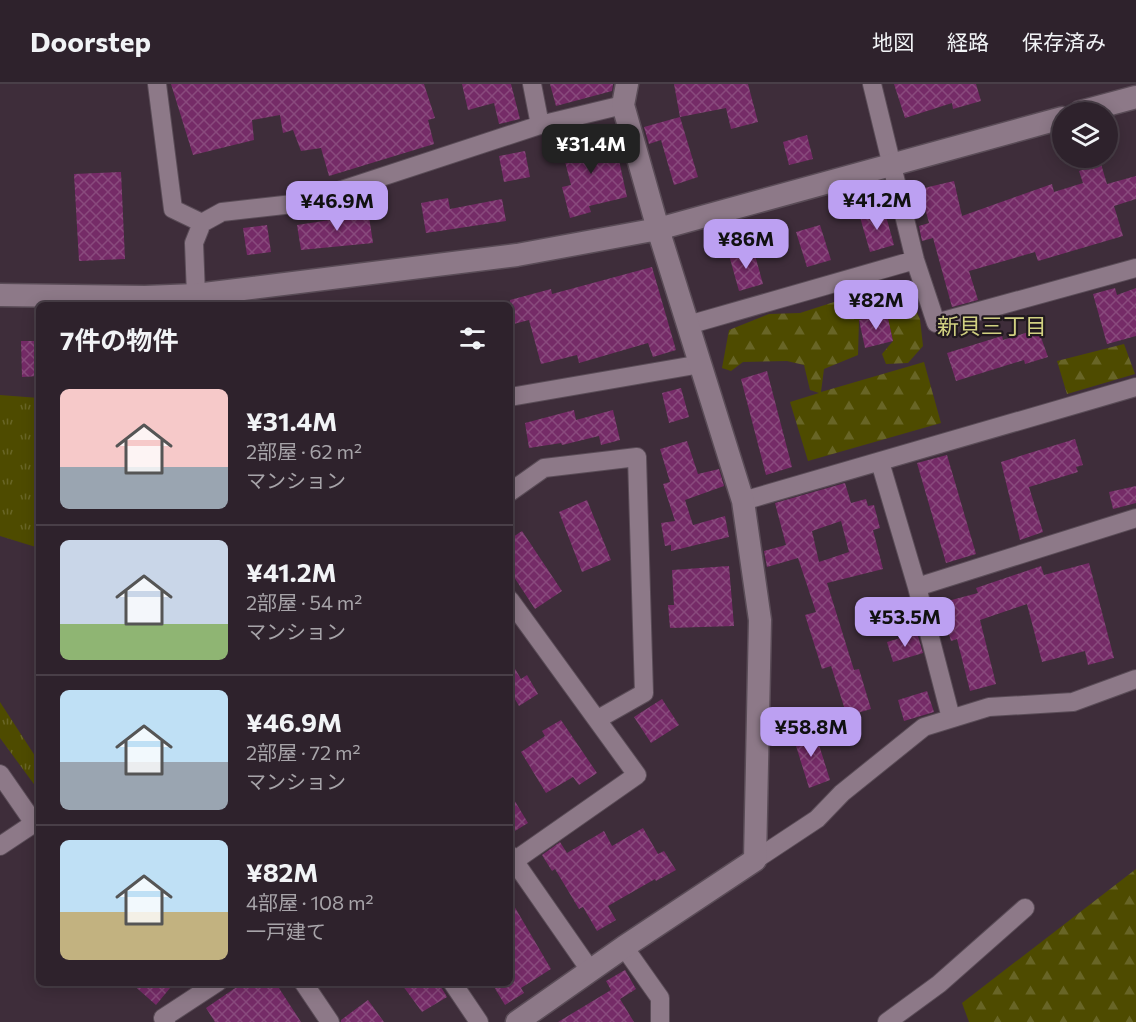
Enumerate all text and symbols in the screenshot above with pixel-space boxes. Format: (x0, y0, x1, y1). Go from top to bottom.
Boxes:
text: Doorstep (30, 24, 151, 58)
text: 地図 (872, 29, 914, 54)
text: 経路 (947, 29, 989, 54)
text: 保存済み (1022, 29, 1106, 54)
map controls (1052, 102, 1118, 168)
button: layers (1052, 102, 1118, 168)
pin: ¥31.4M (542, 124, 640, 175)
text: ¥31.4M (556, 131, 626, 155)
pin: ¥41.2M (828, 180, 926, 231)
pin: ¥46.9M (288, 181, 386, 232)
text: ¥41.2M (842, 187, 912, 211)
text: ¥46.9M (300, 188, 374, 212)
pin: ¥86M (710, 219, 782, 270)
text: ¥86M (718, 226, 774, 250)
pin: ¥82M (840, 280, 912, 331)
text: ¥82M (848, 287, 904, 311)
district label: 新貝三丁目 (937, 312, 1047, 339)
icon: filters (456, 322, 489, 355)
text: 7件の物件 (60, 324, 178, 355)
text: ¥31.4M (246, 405, 337, 436)
icon: home (108, 413, 180, 485)
text: 2部屋 · 62 m² (246, 439, 362, 463)
text: マンション (246, 468, 346, 492)
text: ¥41.2M (246, 556, 337, 587)
icon: home (108, 564, 180, 636)
text: 2部屋 · 54 m² (246, 590, 362, 614)
pin: ¥53.5M (856, 597, 954, 648)
text: ¥53.5M (869, 604, 941, 628)
text: マンション (246, 619, 346, 643)
text: ¥46.9M (246, 706, 342, 737)
pin: ¥58.8M (762, 707, 860, 758)
icon: home (108, 714, 180, 786)
text: ¥58.8M (774, 714, 848, 738)
text: 2部屋 · 72 m² (246, 740, 360, 764)
text: マンション (246, 769, 346, 793)
text: ¥82M (246, 856, 318, 887)
icon: home (108, 864, 180, 936)
text: 4部屋 · 108 m² (246, 890, 373, 914)
text: 一戸建て (246, 919, 326, 943)

